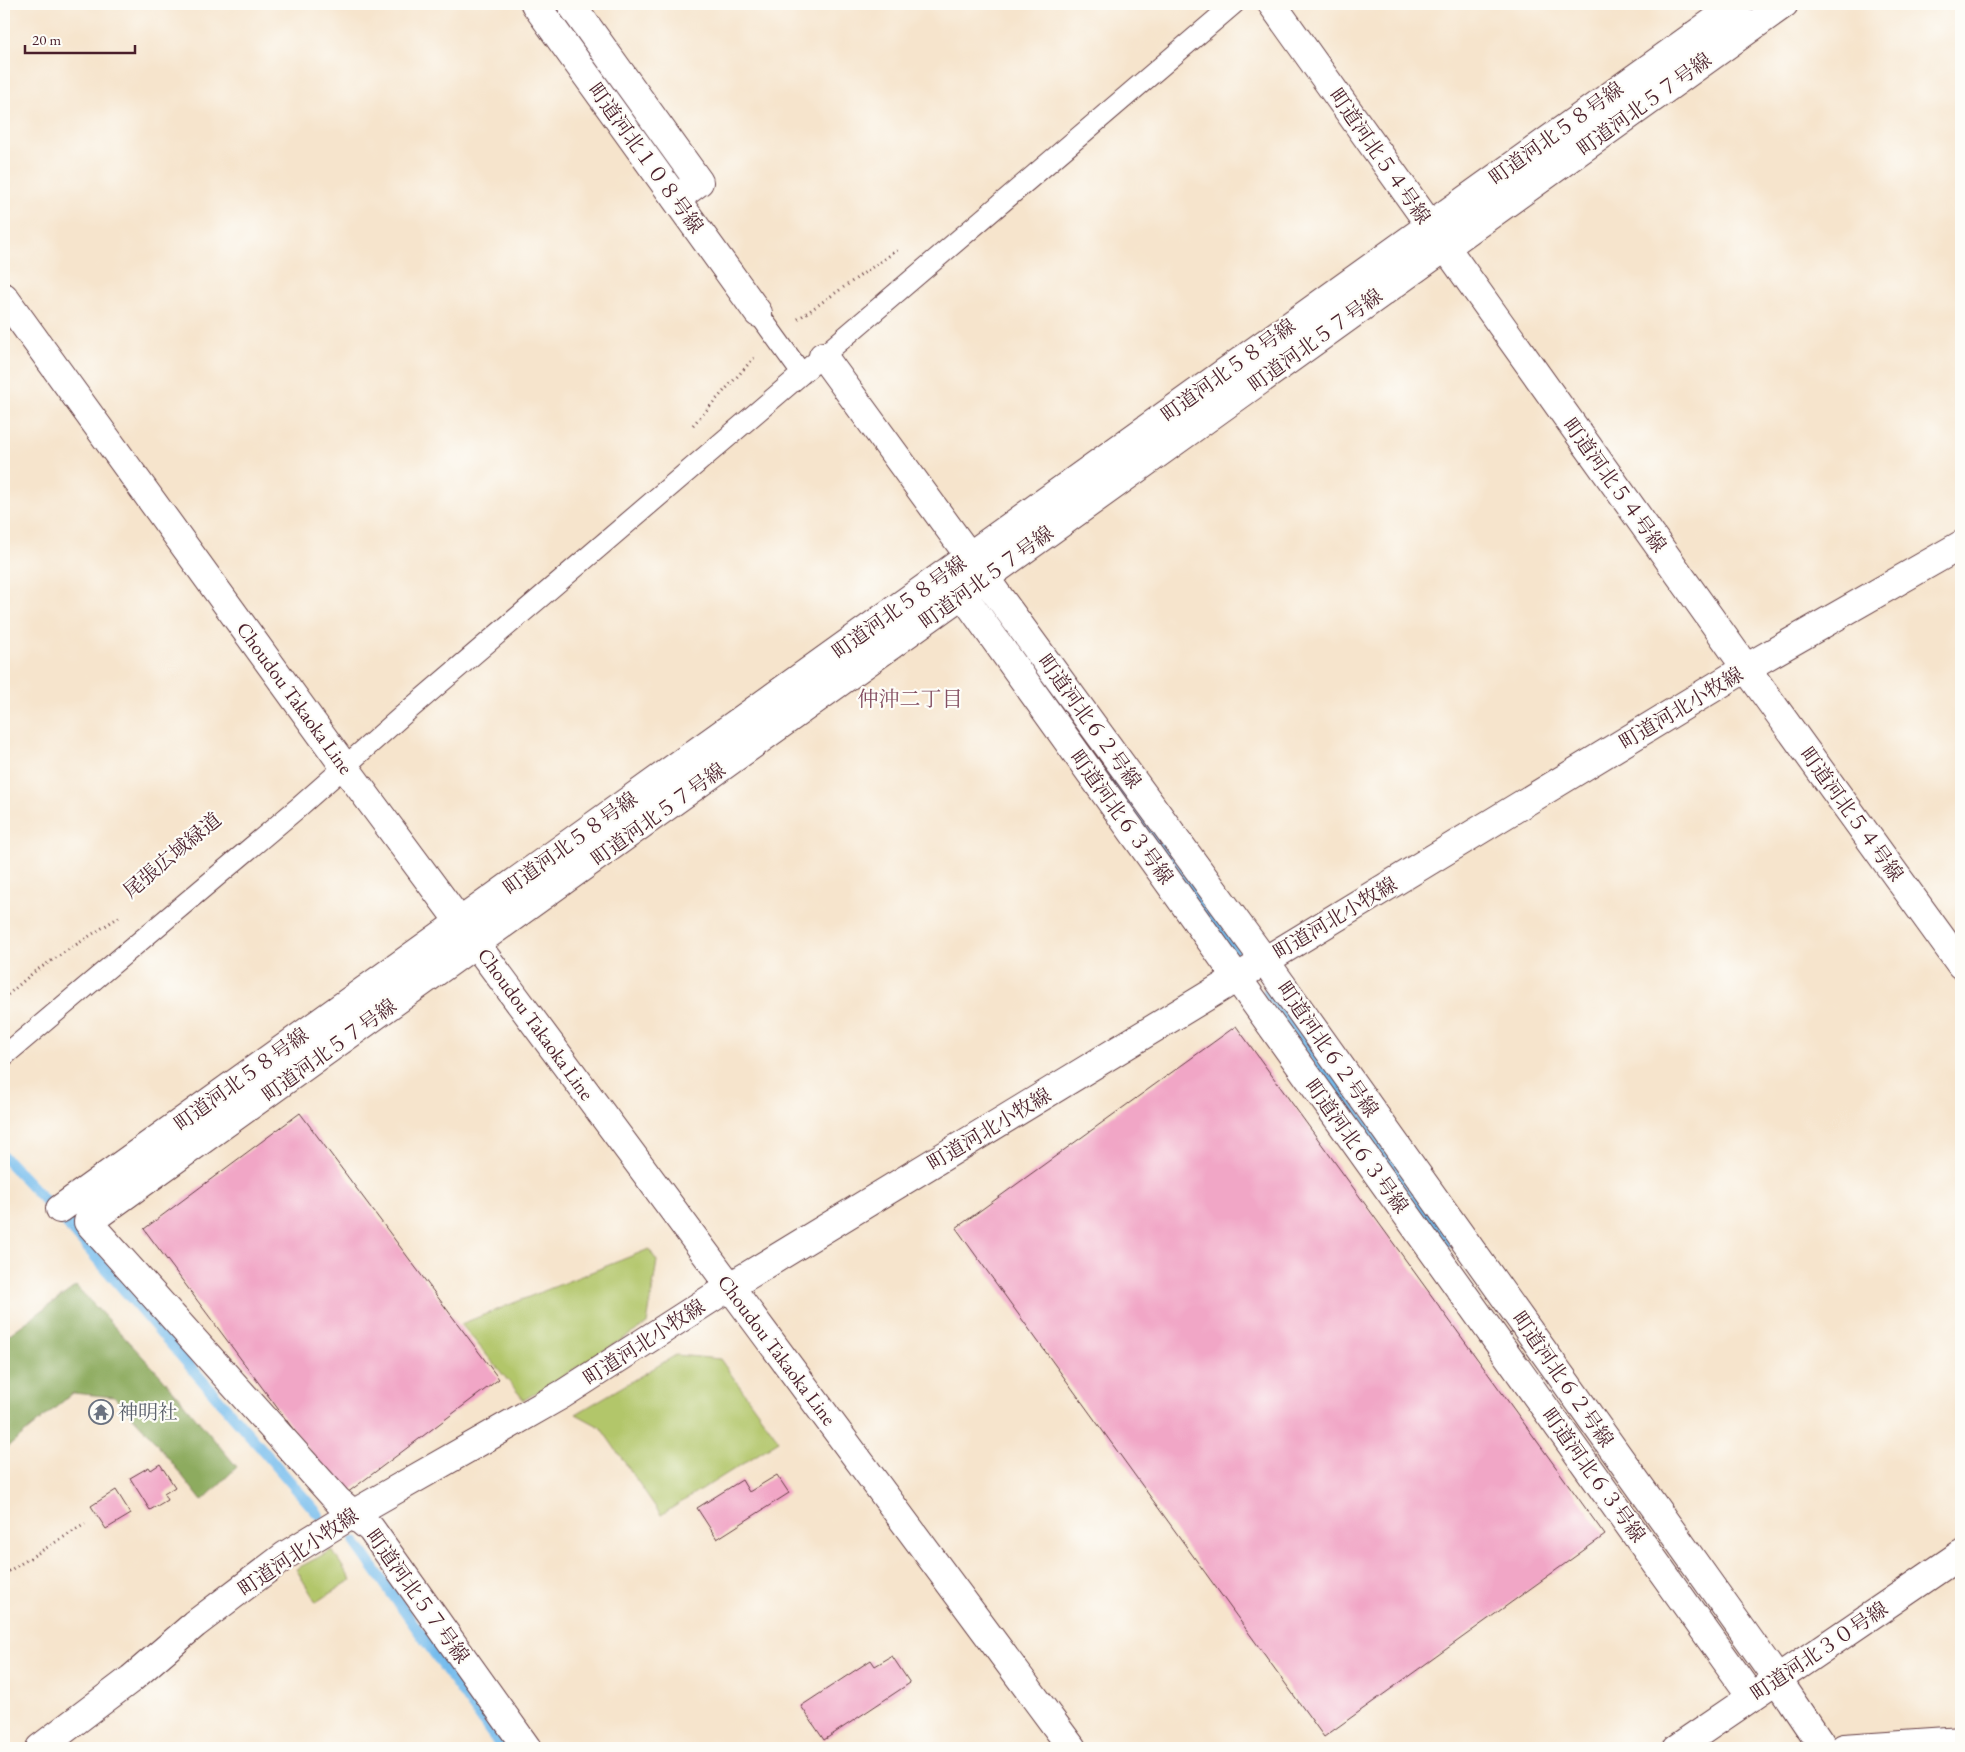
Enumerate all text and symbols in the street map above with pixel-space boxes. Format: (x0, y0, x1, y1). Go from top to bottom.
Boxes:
scale bar (25, 22, 135, 54)
text: 20 m (32, 30, 61, 49)
street label: 町道河北５７号線 (1572, 46, 1716, 162)
street label: 町道河北５８号線 (1484, 75, 1628, 191)
street label: 町道河北１０８号線 (583, 78, 709, 238)
street label: 町道河北５４号線 (1323, 83, 1437, 229)
street label: 町道河北５７号線 (1243, 282, 1387, 398)
street label: 町道河北５８号線 (1156, 312, 1300, 428)
street label: 町道河北５４号線 (1557, 413, 1673, 557)
street label: 町道河北５７号線 (914, 519, 1058, 635)
street label: 町道河北５８号線 (827, 549, 971, 665)
street label: Choudou Takaoka Line (231, 617, 359, 779)
street label: 町道河北６２号線 (1032, 649, 1148, 793)
street label: 町道河北小牧線 (1614, 661, 1748, 755)
district label: 仲沖二丁目 (858, 685, 963, 712)
street label: 町道河北５４号線 (1794, 742, 1910, 886)
street label: 町道河北６３号線 (1064, 745, 1180, 889)
street label: 町道河北５７号線 (586, 756, 730, 872)
street label: 町道河北５８号線 (498, 785, 642, 901)
street label: 尾張広域緑道 (118, 806, 226, 904)
street label: 町道河北小牧線 (1268, 871, 1402, 965)
street label: Choudou Takaoka Line (472, 943, 600, 1105)
street label: 町道河北６２号線 (1271, 976, 1385, 1122)
street label: 町道河北５７号線 (257, 992, 401, 1108)
street label: 町道河北５８号線 (169, 1021, 313, 1137)
street label: 町道河北６３号線 (1299, 1074, 1415, 1218)
street label: 町道河北小牧線 (922, 1082, 1056, 1176)
street label: Choudou Takaoka Line (712, 1269, 842, 1431)
street label: 町道河北小牧線 (578, 1293, 710, 1391)
street label: 町道河北６２号線 (1506, 1306, 1620, 1452)
temple icon: 神明社 (88, 1399, 114, 1425)
place label: 神明社 (118, 1399, 178, 1425)
street label: 町道河北６３号線 (1536, 1403, 1652, 1547)
street label: 町道河北小牧線 (233, 1502, 363, 1602)
street label: 町道河北５７号線 (360, 1524, 476, 1668)
street label: 町道河北３０号線 (1745, 1595, 1893, 1707)

